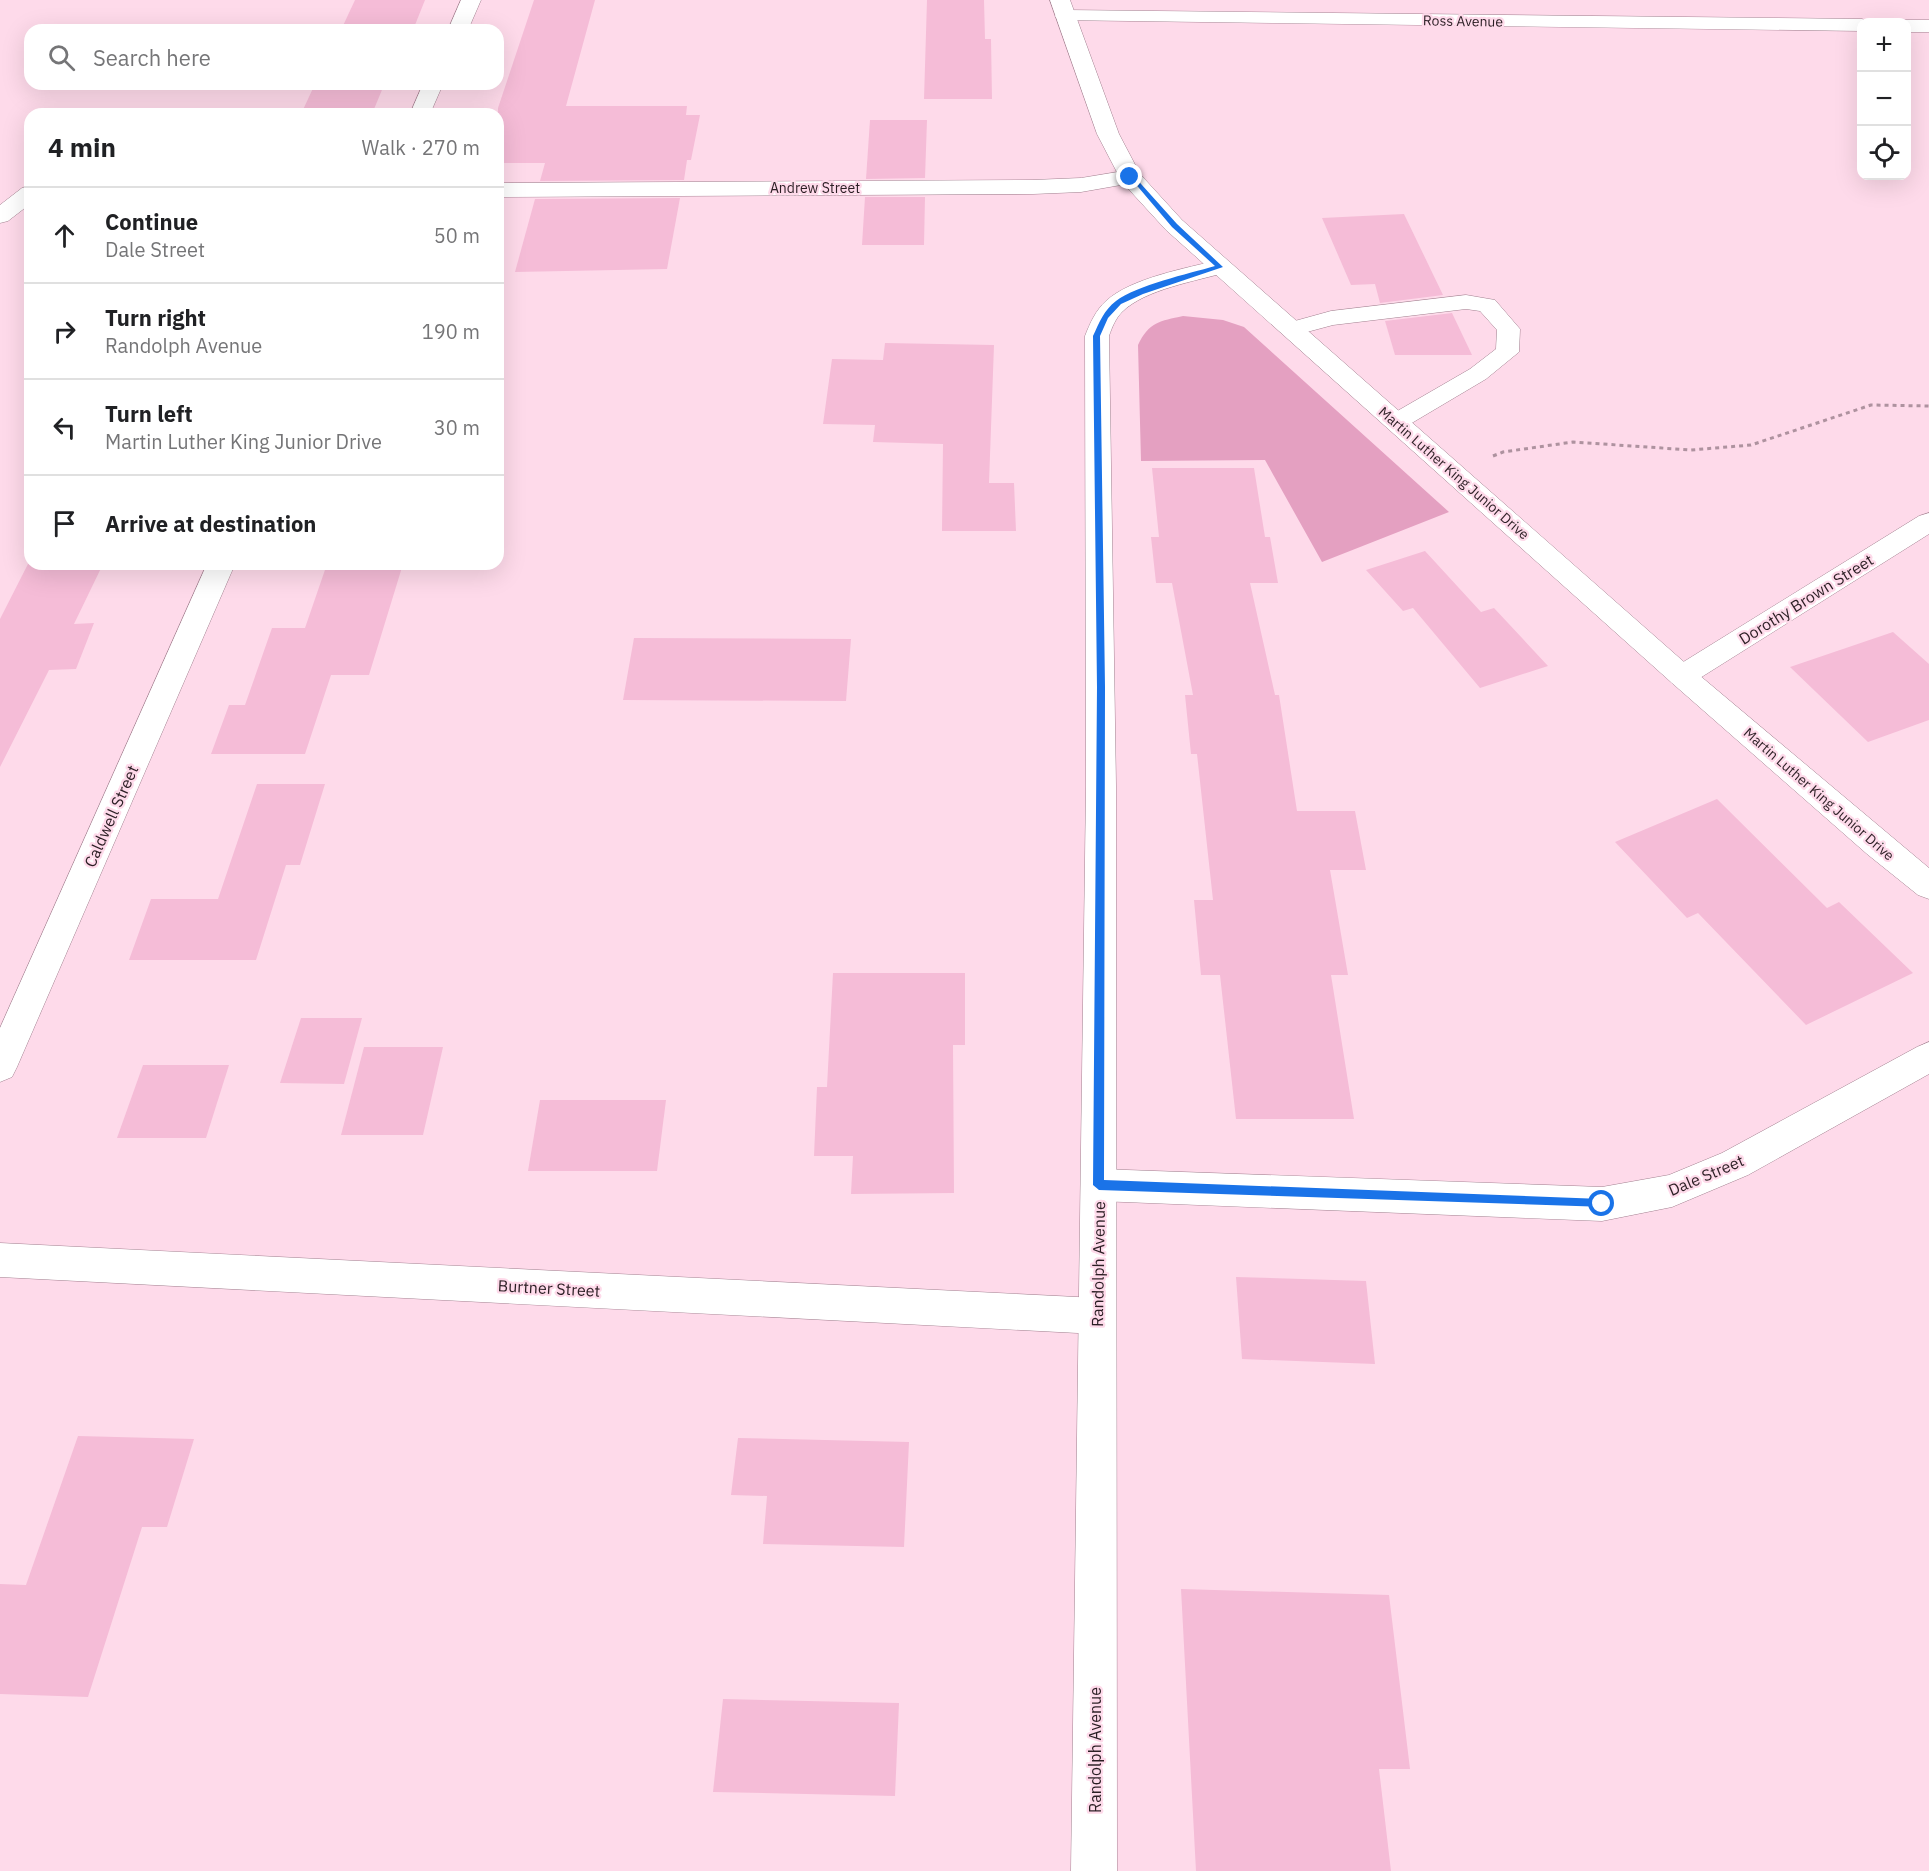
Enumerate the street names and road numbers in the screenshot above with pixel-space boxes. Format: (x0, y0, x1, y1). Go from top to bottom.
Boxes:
street label: Ross Avenue (1423, 11, 1504, 31)
street label: Andrew Street (770, 179, 860, 197)
street label: Martin Luther King Junior Drive (1375, 403, 1533, 544)
street label: Dorothy Brown Street (1735, 549, 1877, 649)
street label: Martin Luther King Junior Drive (1740, 724, 1898, 865)
street label: Caldwell Street (80, 762, 142, 870)
street label: Dale Street (1665, 1150, 1747, 1200)
street label: Randolph Avenue (1087, 1201, 1109, 1327)
street label: Burtner Street (497, 1275, 601, 1301)
street label: Randolph Avenue (1085, 1687, 1105, 1813)

